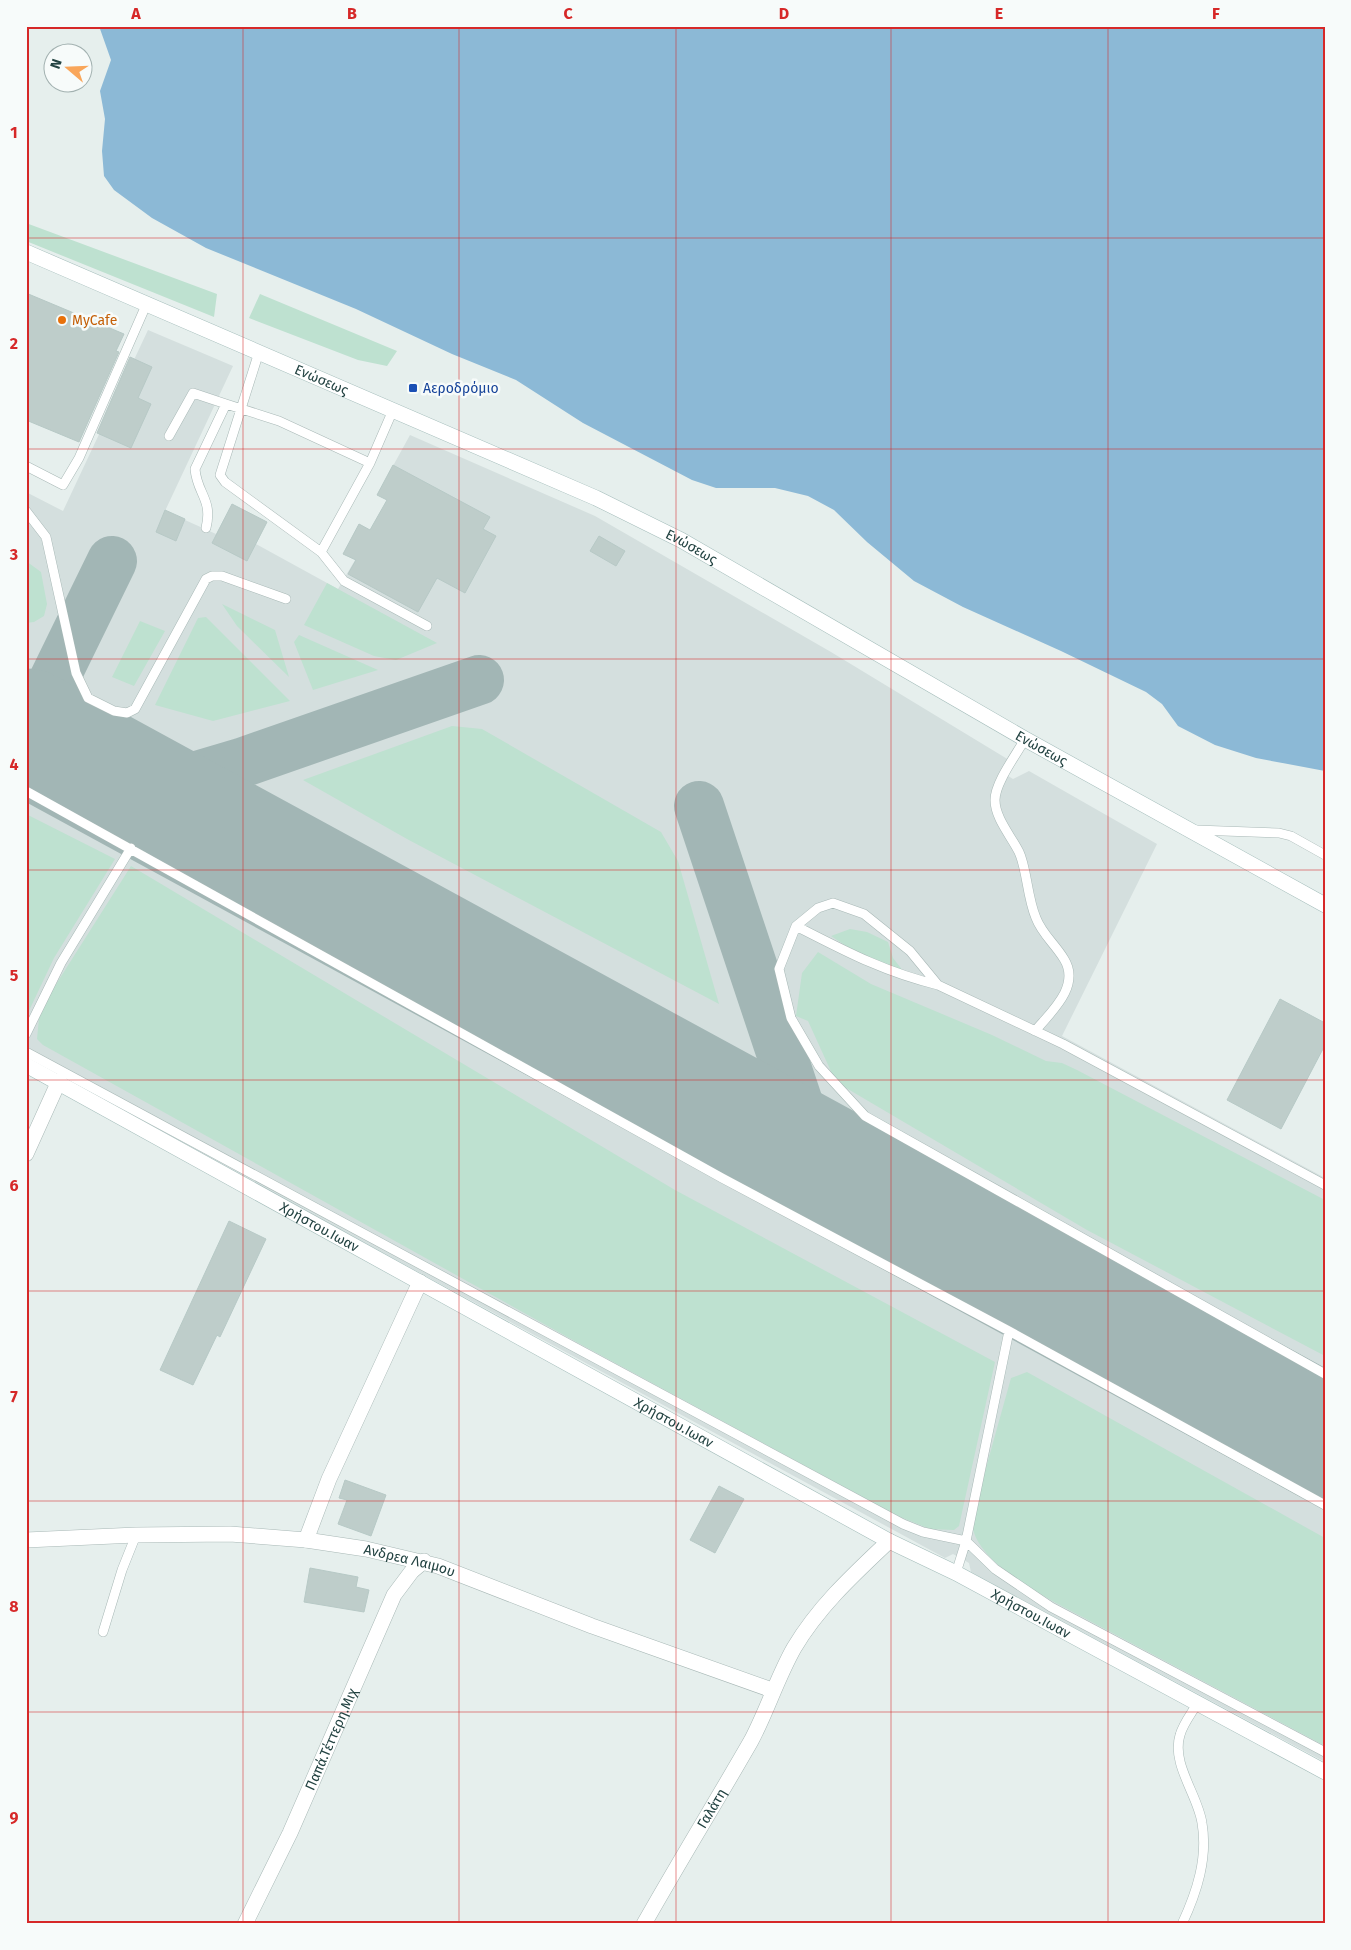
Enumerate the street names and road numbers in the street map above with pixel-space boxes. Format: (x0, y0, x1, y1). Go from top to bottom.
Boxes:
street label: Ενώσεως (292, 361, 351, 399)
street label: Ενώσεως (663, 525, 721, 568)
street label: Ενώσεως (1013, 727, 1071, 770)
street label: Χρήστου.Ιωαν (277, 1198, 362, 1256)
street label: Χρήστου.Ιωαν (631, 1394, 717, 1451)
street label: Ανδρεα Λαιμου (362, 1540, 458, 1580)
street label: Χρήστου.Ιωαν (988, 1585, 1074, 1642)
street label: Παπά.Τέττερη.Μιχ (301, 1685, 361, 1793)
street label: Γαλάτη (693, 1785, 730, 1831)

